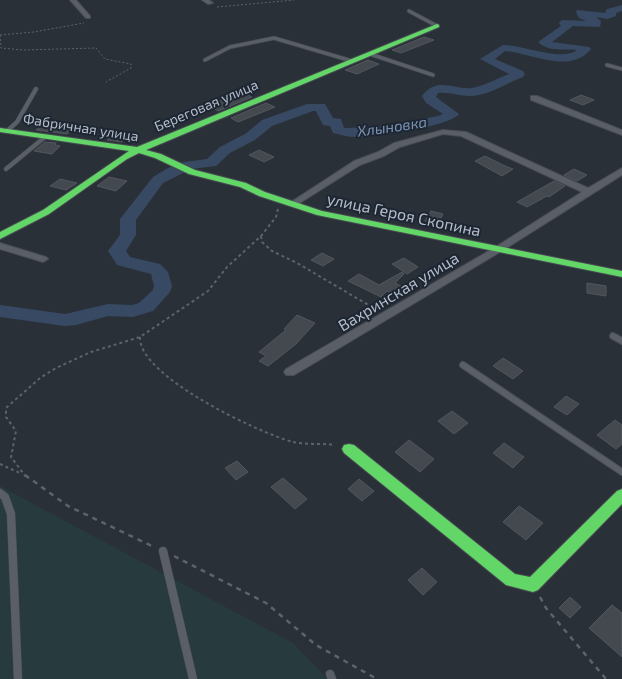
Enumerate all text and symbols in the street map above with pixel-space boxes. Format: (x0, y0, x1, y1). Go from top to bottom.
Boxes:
street label: Береговая улица (151, 75, 261, 135)
street label: Фабричная улица (22, 109, 140, 145)
water label: Хлыновка (355, 112, 428, 140)
street label: улица Героя Скопина (325, 188, 483, 241)
street label: Вахринская улица (334, 247, 462, 335)

